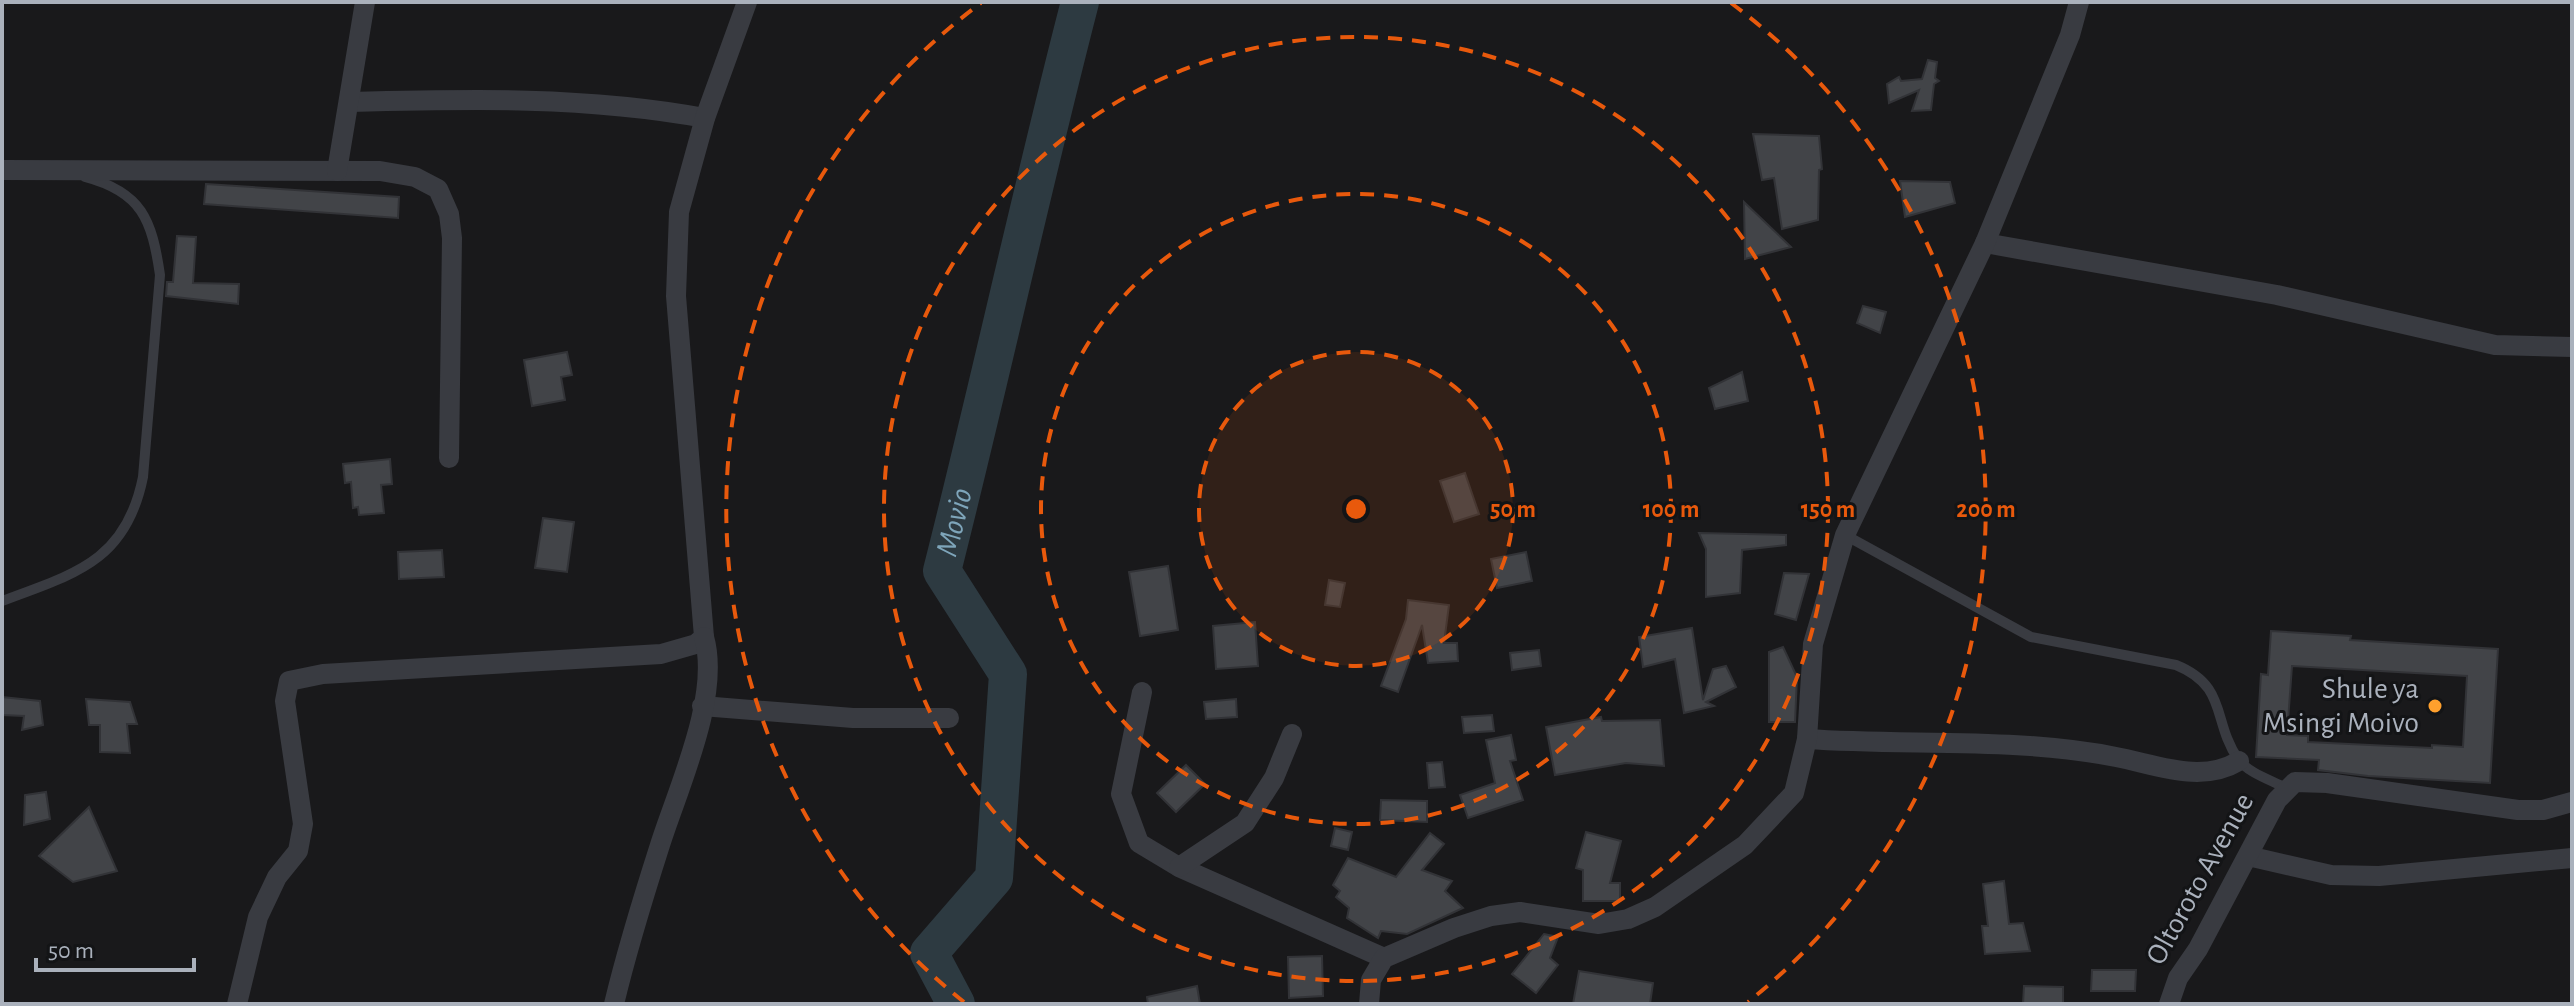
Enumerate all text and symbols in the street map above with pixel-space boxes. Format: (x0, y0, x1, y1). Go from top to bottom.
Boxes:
water label: Movio (930, 485, 978, 560)
centre of rings (1342, 495, 1370, 523)
text: 50 m (1490, 498, 1536, 522)
text: 100 m (1643, 498, 1699, 522)
text: 150 m (1801, 498, 1855, 522)
text: 200 m (1956, 498, 2016, 522)
place label: Shule ya Msingi Moivo (2263, 674, 2419, 738)
marker: Shule ya Msingi Moivo (2426, 697, 2444, 715)
street label: Oltoroto Avenue (2141, 788, 2259, 970)
scale bar (36, 922, 194, 972)
text: 50 m (48, 939, 94, 963)

